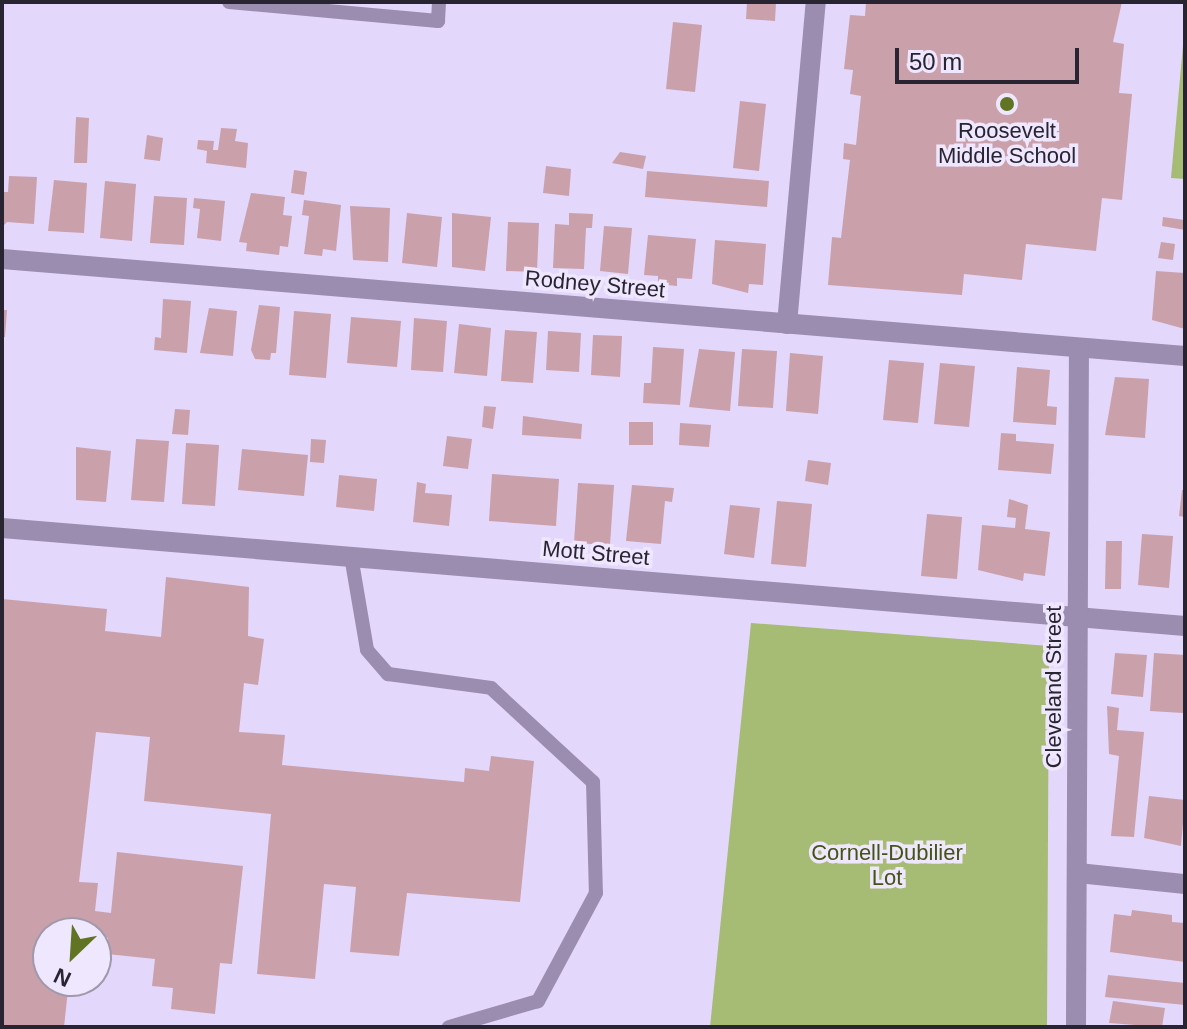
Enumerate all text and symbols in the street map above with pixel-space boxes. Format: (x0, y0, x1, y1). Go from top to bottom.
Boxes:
scale bar (899, 32, 1083, 82)
text: 50 m (909, 48, 962, 75)
marker: Roosevelt Middle School (998, 95, 1016, 113)
place label: Roosevelt Middle School (938, 117, 1076, 168)
street label: Rodney Street (524, 265, 666, 303)
street label: Mott Street (541, 535, 651, 571)
street label: Cleveland Street (1041, 606, 1067, 768)
park label: Cornell-Dubilier Lot (811, 839, 963, 890)
north arrow (32, 917, 112, 997)
text: N (50, 963, 75, 992)

